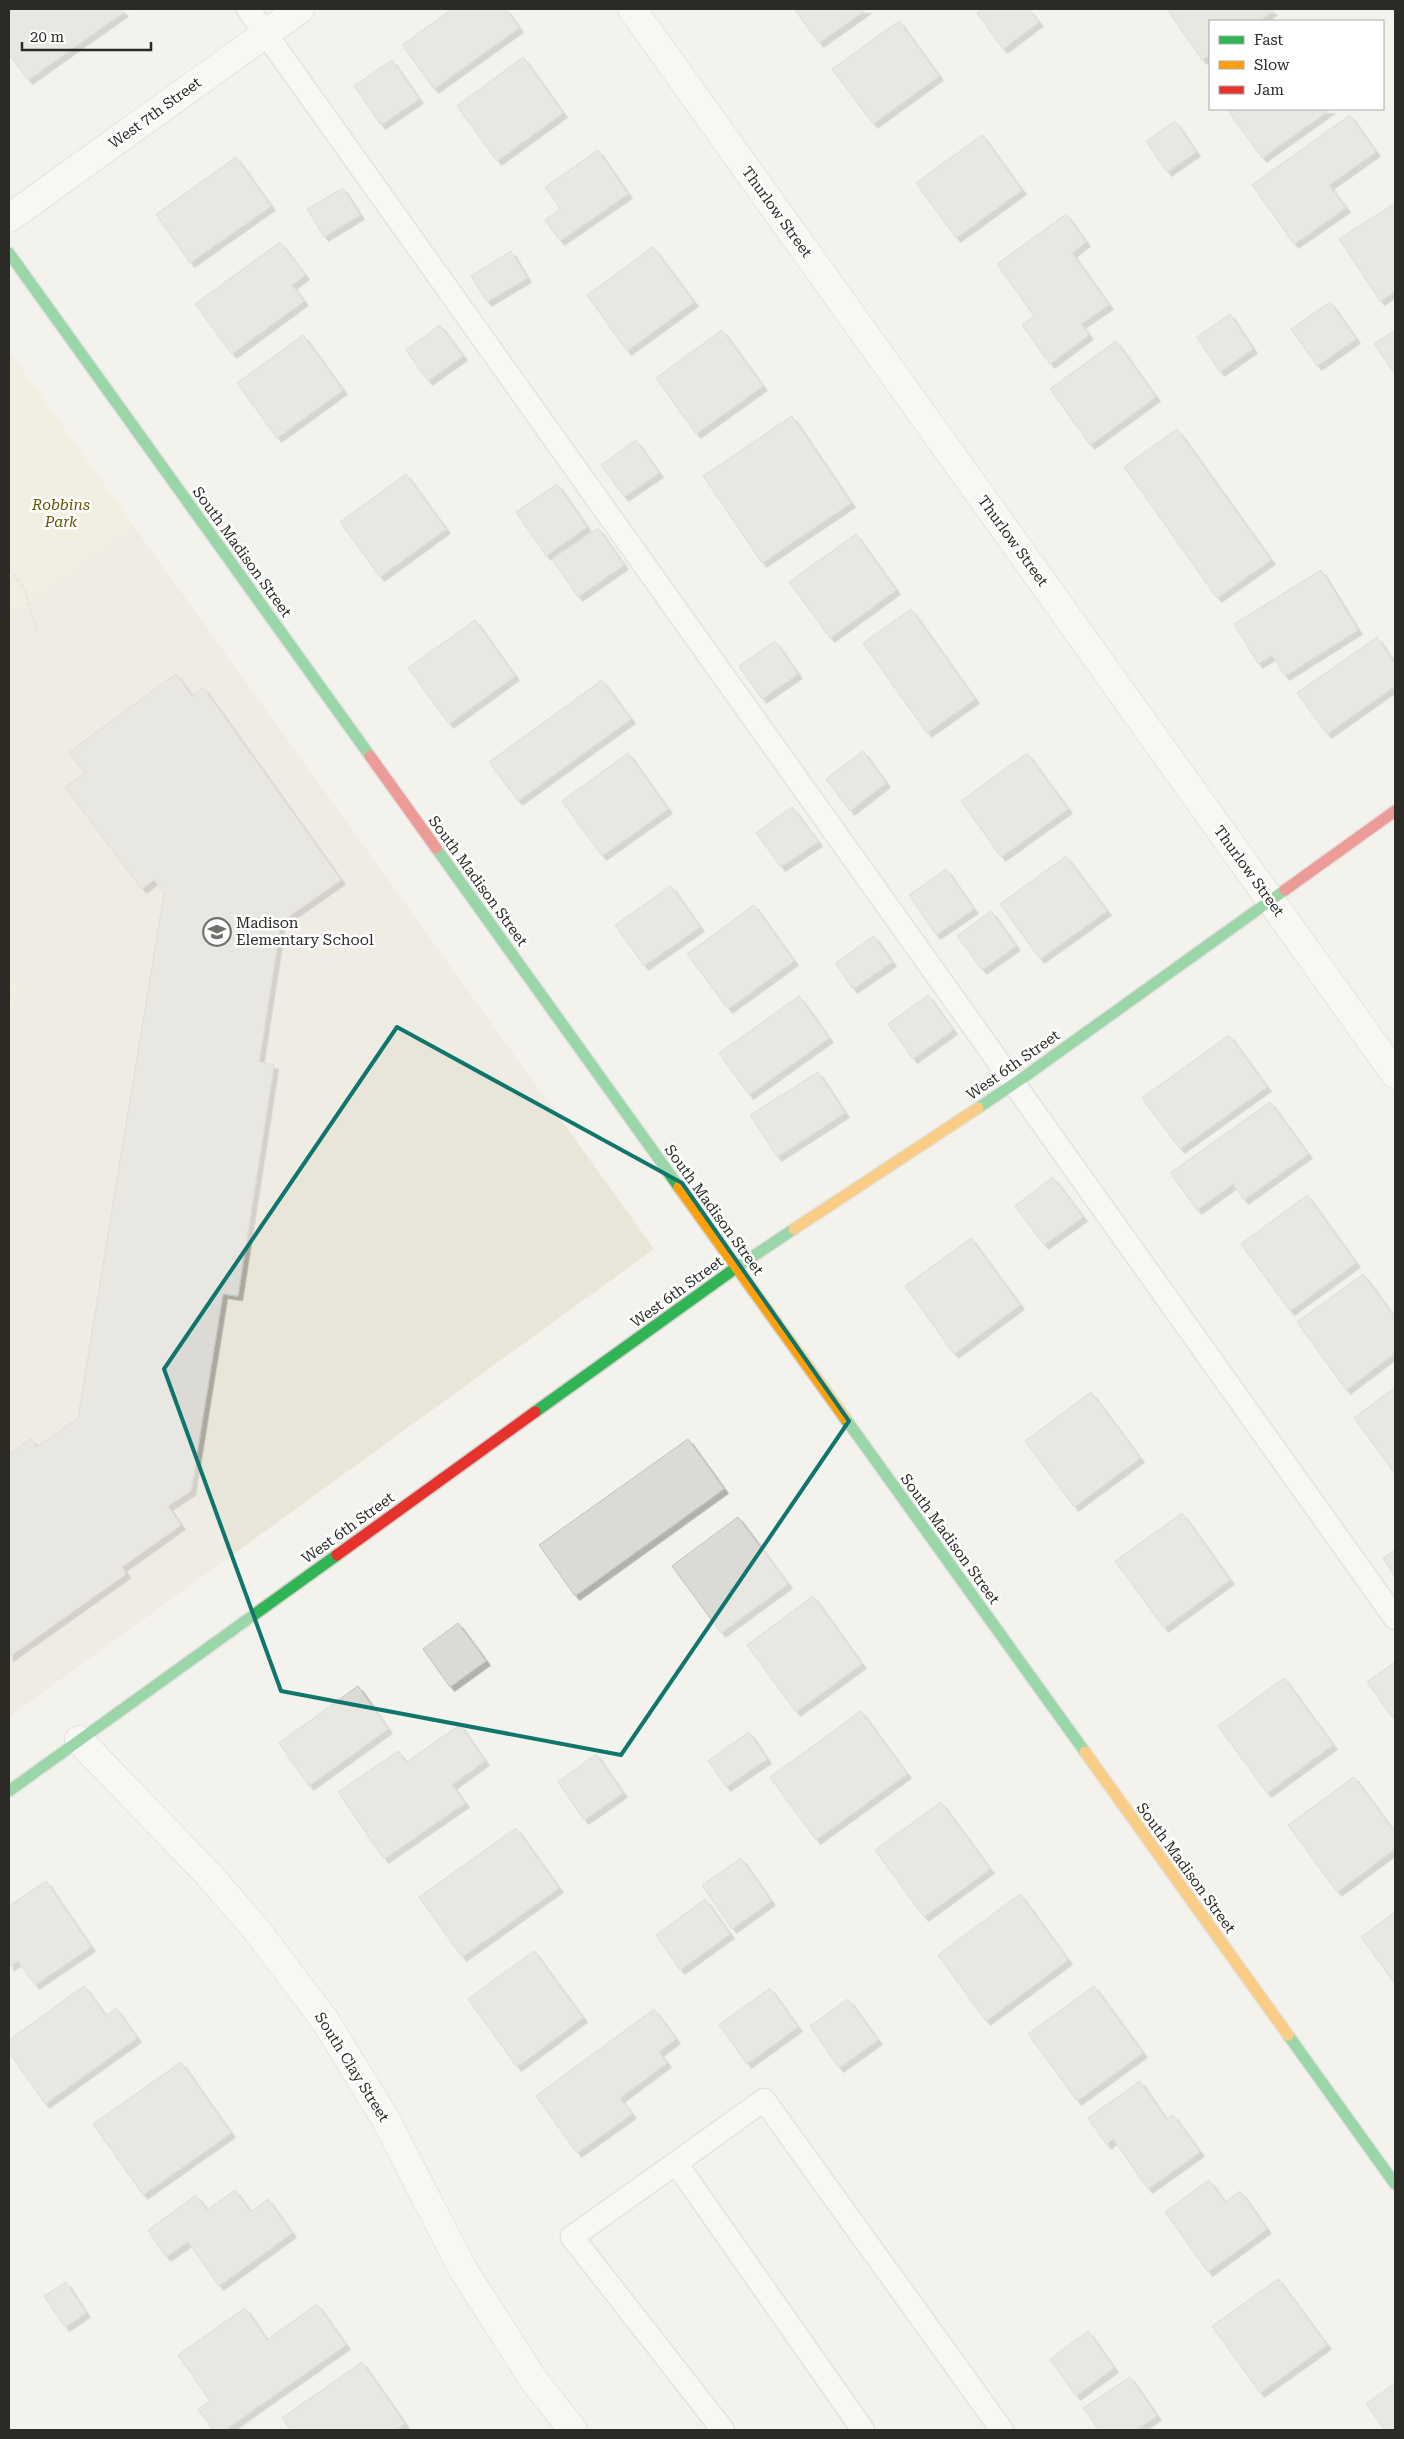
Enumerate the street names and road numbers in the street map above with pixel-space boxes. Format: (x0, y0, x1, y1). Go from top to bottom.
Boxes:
street label: West 7th Street (105, 73, 205, 153)
street label: Thurlow Street (738, 163, 816, 261)
street label: South Madison Street (189, 483, 296, 621)
street label: Thurlow Street (974, 492, 1052, 590)
street label: South Madison Street (425, 812, 532, 950)
street label: Thurlow Street (1210, 822, 1288, 920)
street label: West 6th Street (963, 1026, 1063, 1104)
street label: South Madison Street (661, 1141, 768, 1279)
street label: West 6th Street (627, 1252, 727, 1332)
street label: South Madison Street (897, 1470, 1004, 1608)
street label: West 6th Street (298, 1488, 398, 1568)
street label: South Madison Street (1133, 1799, 1240, 1937)
street label: South Clay Street (311, 2009, 393, 2126)

